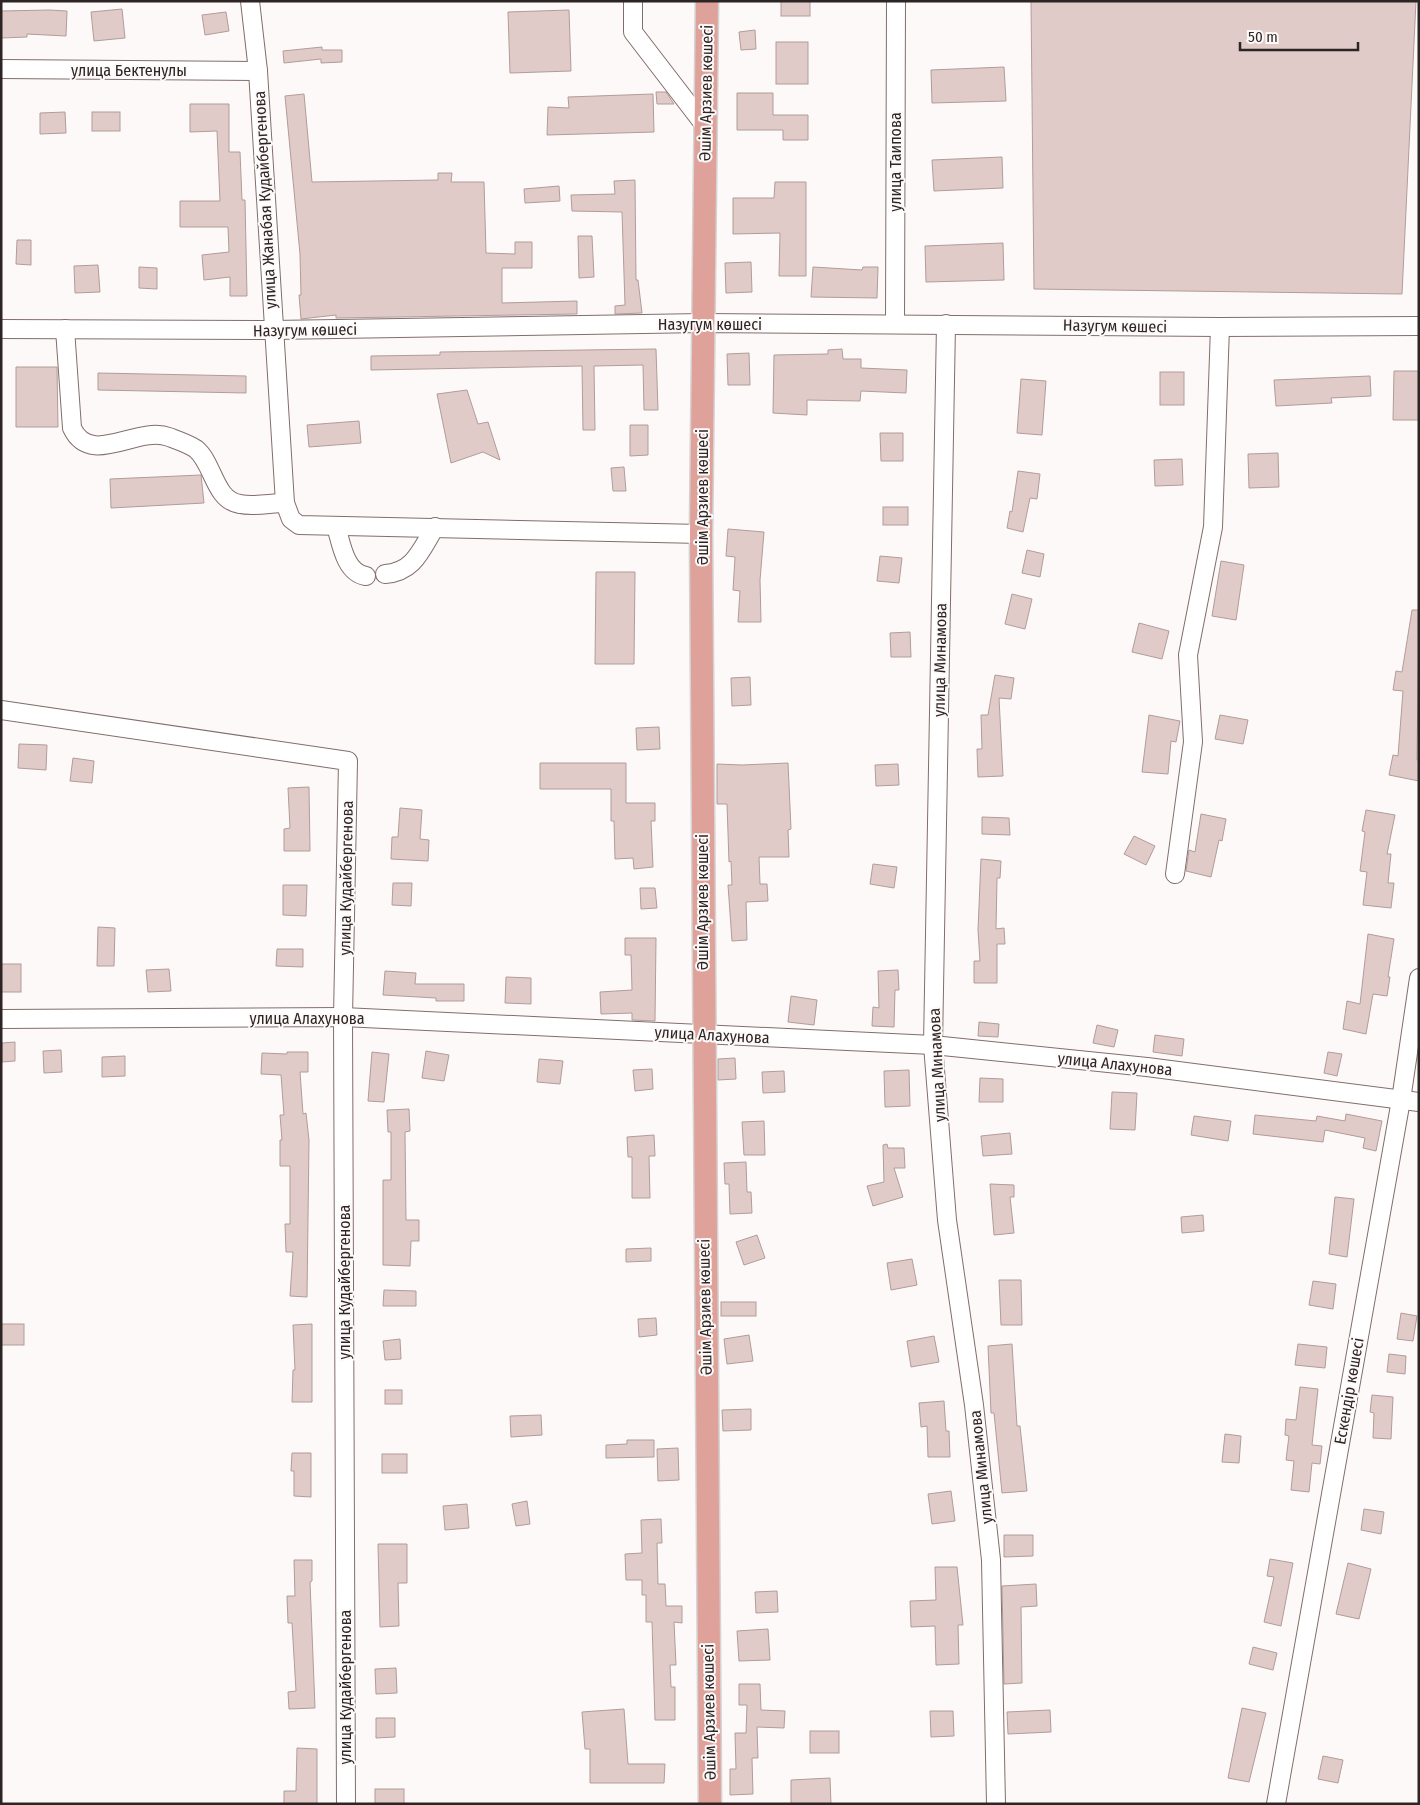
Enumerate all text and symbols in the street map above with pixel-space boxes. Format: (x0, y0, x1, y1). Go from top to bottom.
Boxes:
scale bar (1240, 20, 1358, 52)
street label: Әшім Арзиев көшесі (695, 25, 717, 161)
text: 50 m (1248, 28, 1278, 46)
street label: улица Бектенулы (71, 61, 187, 80)
street label: улица Жанабая Кудайбергенова (250, 90, 280, 310)
street label: улица Таипова (886, 112, 905, 212)
street label: Назугум көшесі (658, 315, 762, 334)
street label: Назугум көшесі (1063, 316, 1167, 336)
street label: Назугум көшесі (253, 320, 357, 340)
street label: Әшім Арзиев көшесі (693, 429, 712, 565)
street label: улица Минамова (930, 603, 950, 717)
street label: улица Кудайбергенова (335, 800, 357, 956)
street label: Әшім Арзиев көшесі (693, 834, 712, 970)
street label: улица Минамова (925, 1007, 949, 1122)
street label: улица Алахунова (249, 1009, 365, 1028)
street label: улица Алахунова (654, 1023, 770, 1048)
street label: улица Алахунова (1057, 1049, 1173, 1079)
street label: улица Кудайбергенова (335, 1204, 354, 1359)
street label: Әшім Арзиев көшесі (694, 1239, 716, 1375)
street label: Ескендір көшесі (1330, 1336, 1368, 1446)
street label: улица Минамова (966, 1409, 996, 1525)
street label: улица Кудайбергенова (336, 1609, 355, 1764)
street label: Әшім Арзиев көшесі (698, 1644, 720, 1780)

